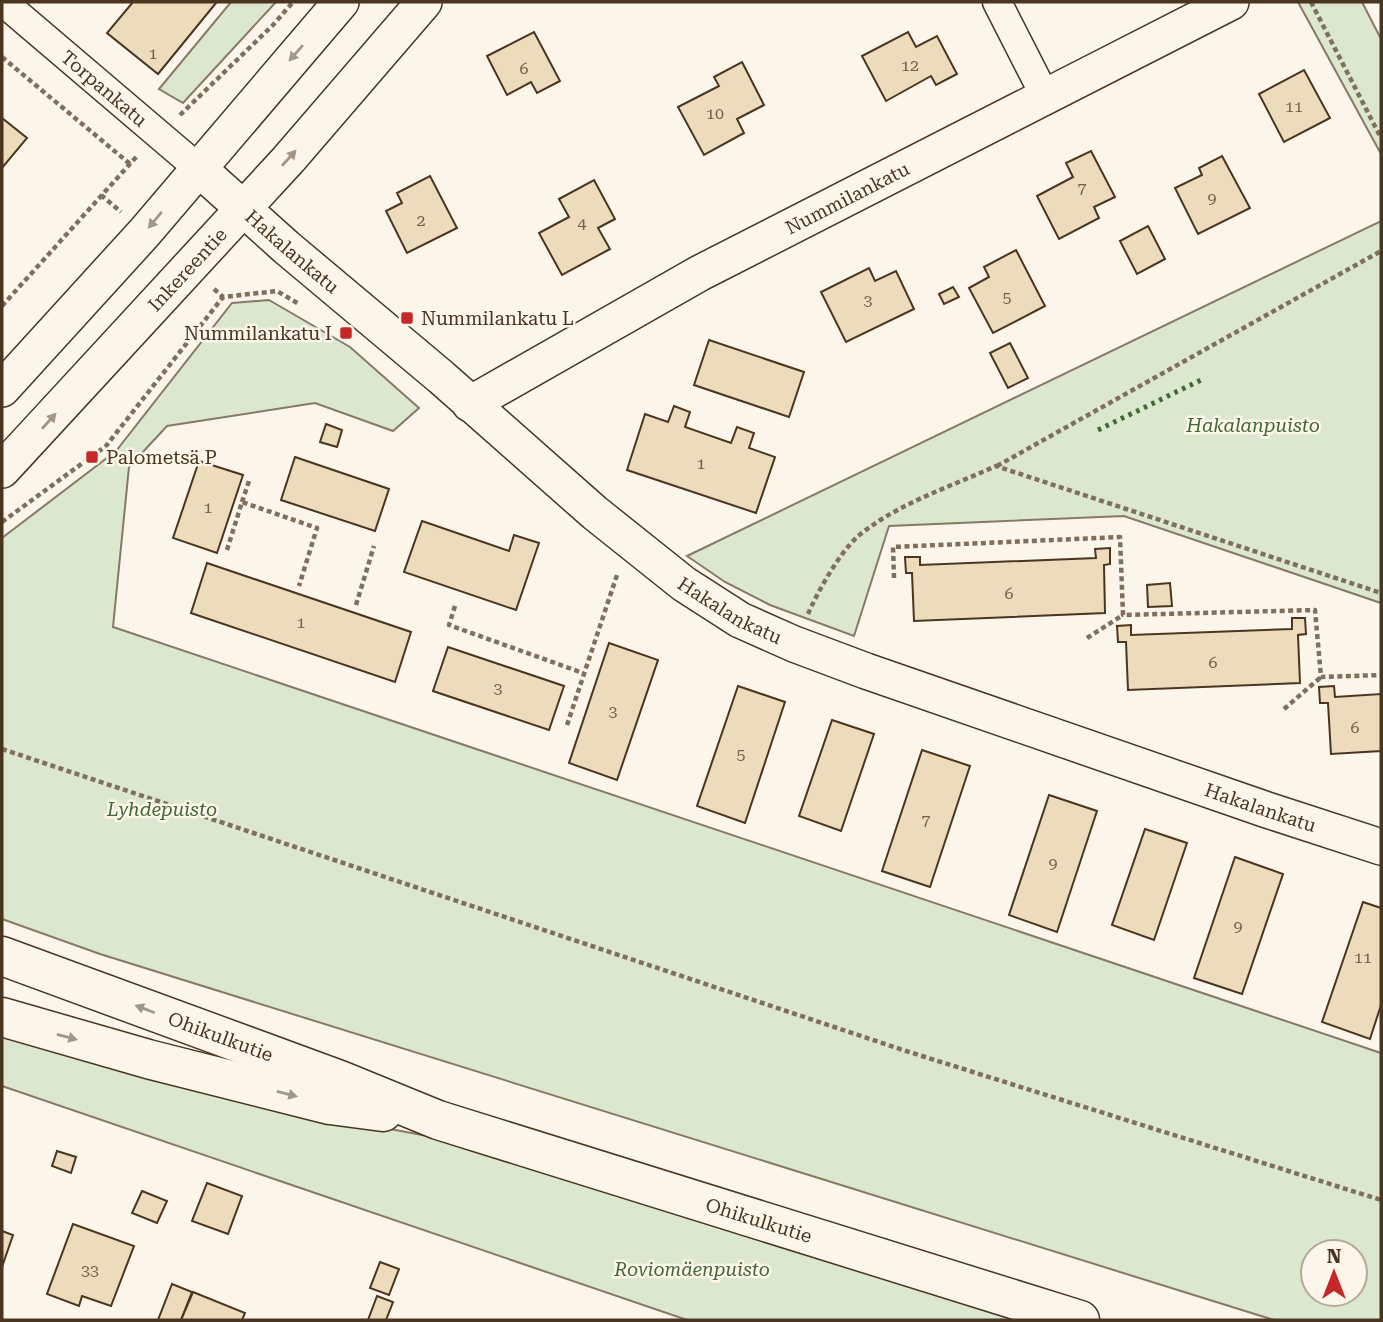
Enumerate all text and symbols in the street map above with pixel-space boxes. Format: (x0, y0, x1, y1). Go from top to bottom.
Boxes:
house number: 1 (149, 44, 158, 63)
street label: Torpankatu (56, 45, 152, 132)
one-way arrow (289, 45, 304, 62)
house number: 12 (901, 56, 919, 75)
house number: 6 (520, 59, 529, 78)
house number: 11 (1285, 97, 1303, 116)
house number: 10 (706, 104, 724, 123)
one-way arrow (281, 149, 297, 167)
street label: Nummilankatu (782, 157, 913, 240)
house number: 7 (1078, 178, 1087, 197)
house number: 9 (1208, 189, 1217, 208)
street label: Hakalankatu (240, 205, 344, 299)
one-way arrow (147, 211, 162, 229)
house number: 2 (417, 211, 426, 230)
house number: 4 (578, 214, 587, 233)
street label: Inkereentie (143, 223, 232, 316)
house number: 5 (1003, 288, 1012, 307)
house number: 3 (864, 291, 873, 310)
place label: Nummilankatu L (421, 307, 574, 330)
marker: Nummilankatu L (399, 310, 415, 326)
place label: Nummilankatu I (184, 322, 332, 345)
marker: Nummilankatu I (338, 325, 354, 341)
one-way arrow (41, 412, 57, 430)
park label: Hakalanpuisto (1185, 414, 1320, 437)
place label: Palometsä P (106, 446, 217, 469)
marker: Palometsä P (84, 449, 100, 465)
house number: 1 (697, 454, 706, 473)
house number: 1 (204, 498, 213, 517)
street label: Hakalankatu (673, 572, 785, 649)
house number: 6 (1005, 584, 1014, 603)
house number: 1 (297, 613, 306, 632)
house number: 6 (1209, 653, 1218, 672)
house number: 3 (494, 679, 503, 698)
house number: 3 (609, 702, 618, 721)
house number: 6 (1351, 718, 1360, 737)
house number: 5 (737, 745, 746, 764)
street label: Hakalankatu (1202, 778, 1319, 837)
park label: Lyhdepuisto (106, 798, 217, 821)
house number: 7 (922, 810, 931, 829)
house number: 9 (1049, 854, 1058, 873)
house number: 9 (1234, 917, 1243, 936)
house number: 11 (1354, 948, 1372, 967)
one-way arrow (134, 1003, 155, 1014)
street label: Ohikulkutie (165, 1007, 276, 1067)
one-way arrow (57, 1032, 78, 1042)
one-way arrow (276, 1089, 298, 1100)
street label: Ohikulkutie (703, 1193, 815, 1248)
north arrow (1299, 1238, 1369, 1308)
text: N (1327, 1245, 1342, 1268)
park label: Roviomäenpuisto (613, 1258, 770, 1281)
house number: 33 (81, 1261, 99, 1280)

